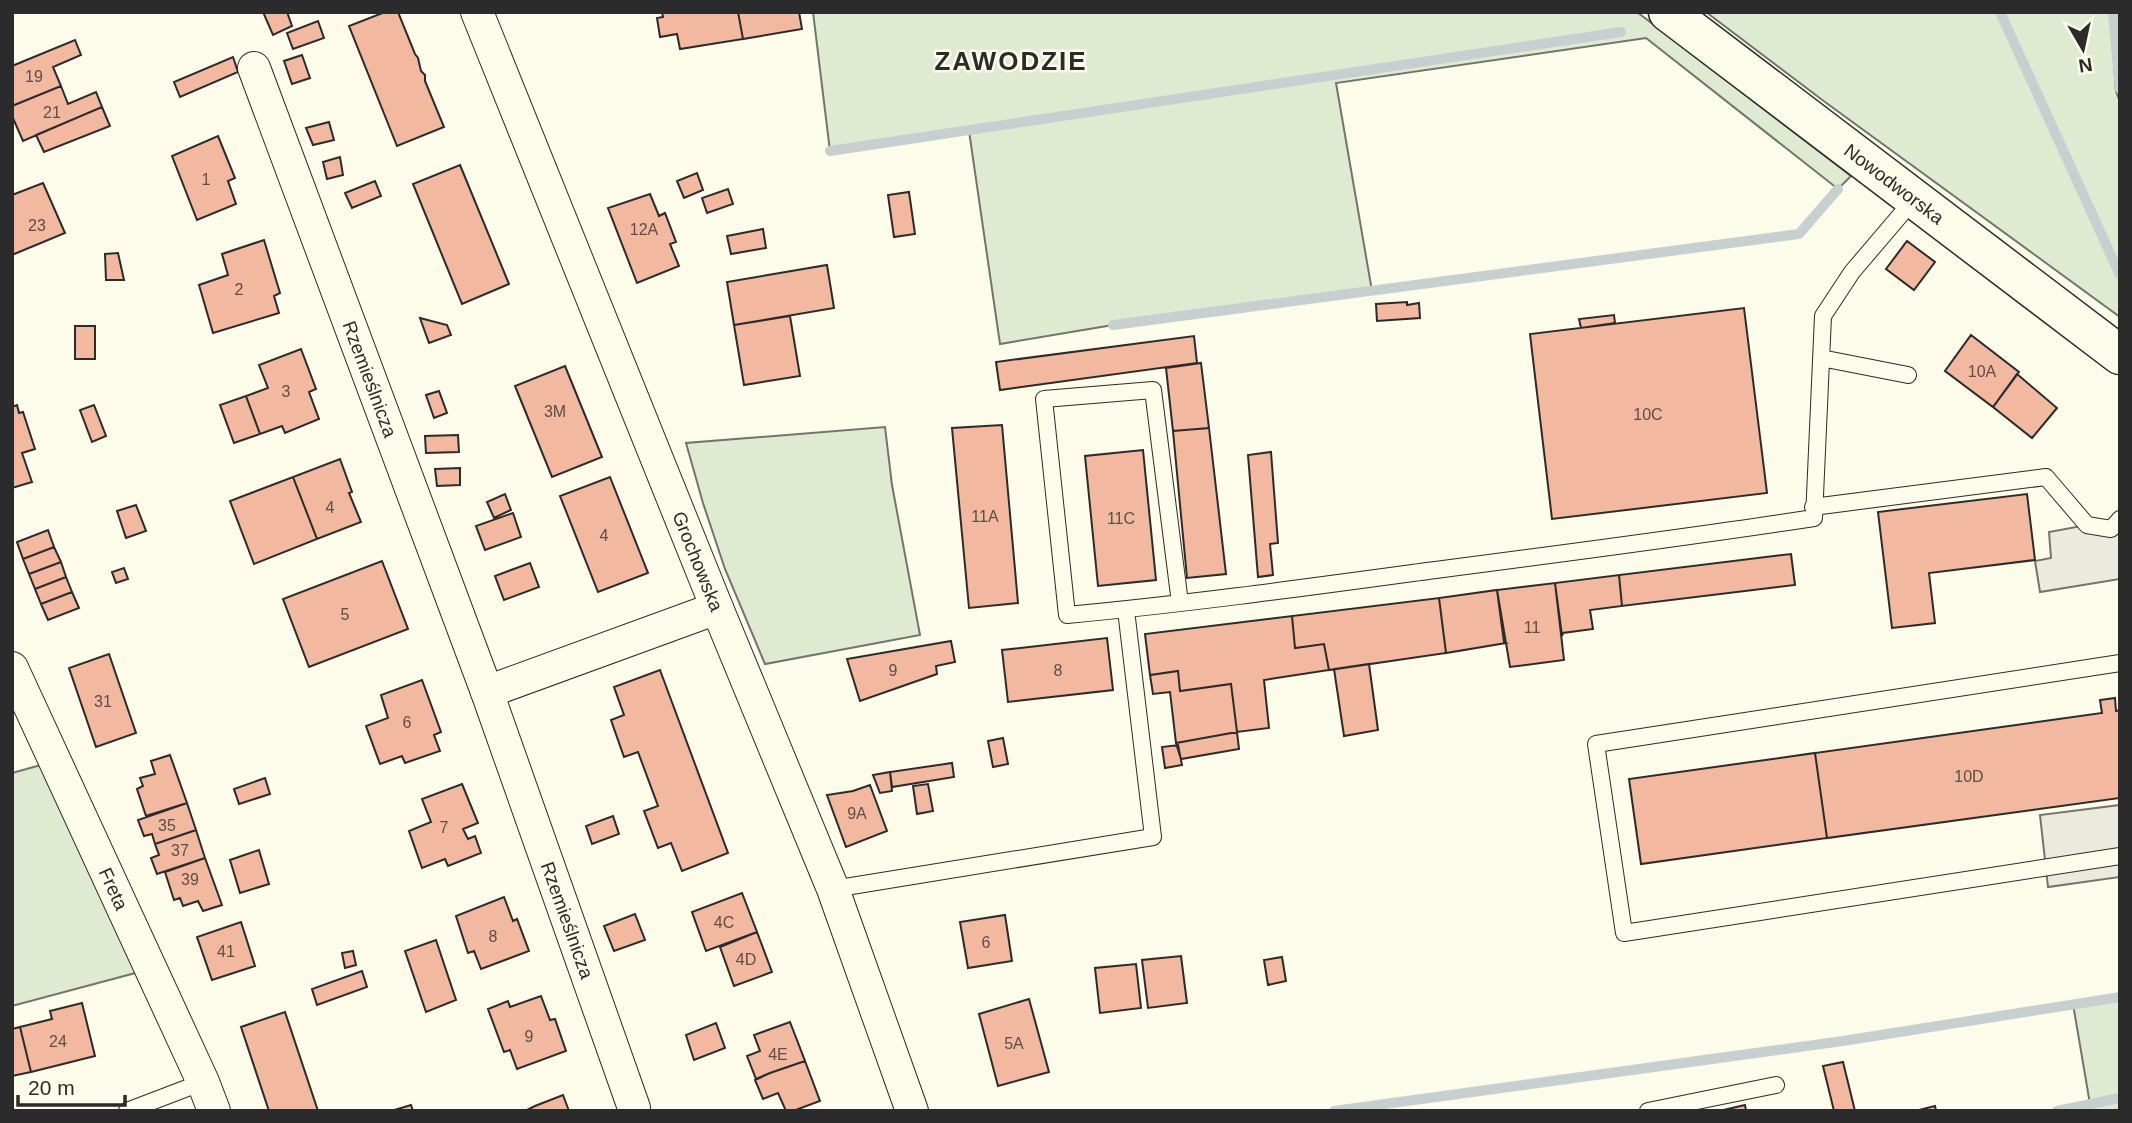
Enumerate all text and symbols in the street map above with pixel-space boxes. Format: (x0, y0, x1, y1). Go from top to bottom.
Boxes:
north arrow (2048, 14, 2118, 84)
district label: ZAWODZIE (934, 46, 1088, 76)
text: N (2077, 54, 2094, 77)
house number: 19 (25, 68, 43, 85)
house number: 21 (43, 104, 61, 121)
street label: Nowodworska (1840, 140, 1948, 229)
house number: 1 (202, 171, 211, 188)
house number: 23 (28, 217, 46, 234)
house number: 12A (630, 221, 659, 238)
house number: 2 (235, 281, 244, 298)
street label: Rzemieślnicza (338, 318, 401, 441)
house number: 10A (1968, 363, 1997, 380)
house number: 3 (282, 383, 291, 400)
house number: 3M (544, 403, 566, 420)
house number: 10C (1633, 406, 1663, 423)
house number: 4 (326, 499, 335, 516)
street label: Grochowska (668, 508, 727, 615)
house number: 11A (971, 508, 999, 525)
house number: 11C (1107, 510, 1135, 527)
house number: 4 (600, 527, 609, 544)
house number: 5 (341, 606, 350, 623)
house number: 11 (1524, 619, 1540, 636)
house number: 9 (889, 662, 898, 679)
house number: 8 (1054, 662, 1063, 679)
house number: 31 (94, 693, 112, 710)
house number: 6 (403, 714, 412, 731)
house number: 10D (1954, 768, 1984, 785)
house number: 9A (847, 805, 867, 822)
house number: 35 (158, 817, 176, 834)
house number: 7 (440, 819, 449, 836)
house number: 37 (171, 842, 189, 859)
street label: Rzemieślnicza (537, 859, 598, 982)
street label: Freta (95, 864, 132, 914)
house number: 39 (181, 871, 199, 888)
house number: 4C (714, 914, 734, 931)
house number: 8 (489, 928, 498, 945)
house number: 6 (982, 934, 991, 951)
house number: 41 (217, 943, 235, 960)
house number: 4D (736, 951, 756, 968)
house number: 9 (525, 1028, 534, 1045)
house number: 24 (49, 1033, 67, 1050)
house number: 5A (1004, 1035, 1024, 1052)
house number: 4E (768, 1046, 788, 1063)
scale bar (18, 1064, 124, 1108)
text: 20 m (28, 1076, 75, 1099)

